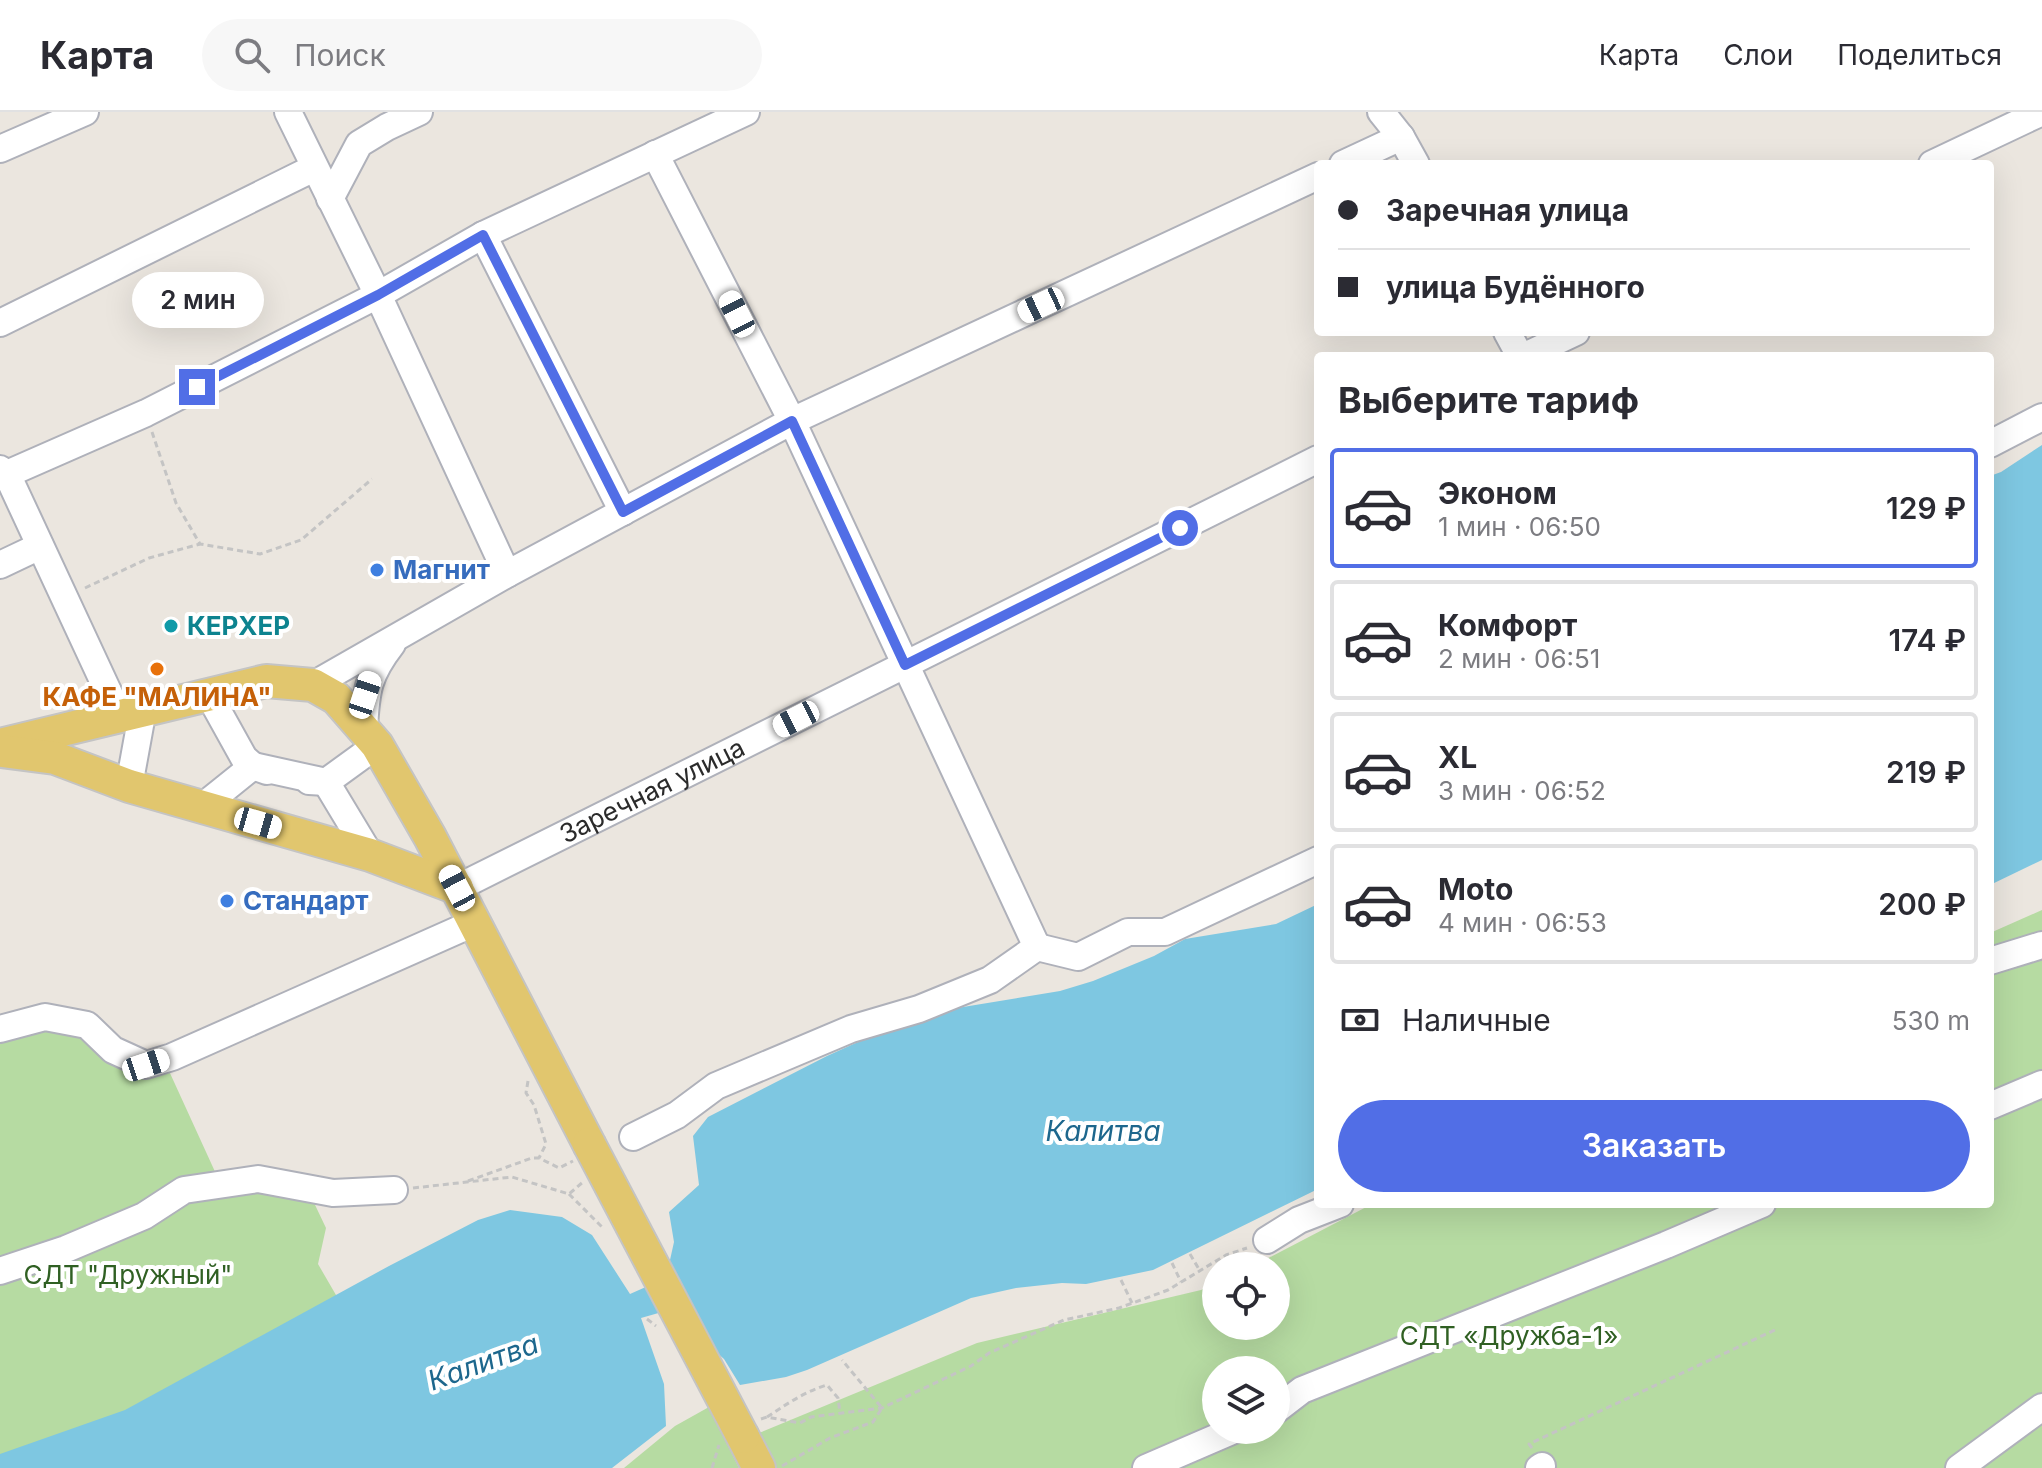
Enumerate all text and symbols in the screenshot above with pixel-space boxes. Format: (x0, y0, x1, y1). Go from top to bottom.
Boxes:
search box (202, 19, 762, 91)
text: Карта (40, 32, 154, 78)
icon: search (230, 33, 274, 77)
text: Поиск (294, 37, 386, 73)
text: Карта (1599, 38, 1679, 72)
text: Слои (1723, 38, 1793, 72)
text: Поделиться (1837, 38, 2002, 72)
text: Заречная улица (1386, 192, 1629, 228)
text: улица Будённого (1386, 269, 1645, 305)
callout: 2 мин (131, 271, 263, 327)
text: 2 мин (160, 284, 236, 315)
car (1014, 284, 1068, 326)
car (715, 287, 759, 341)
route end (179, 369, 215, 405)
text: Выберите тариф (1338, 378, 1639, 422)
icon: car (1342, 472, 1414, 544)
text: Эконом (1438, 475, 1557, 511)
text: 129 ₽ (1886, 490, 1966, 526)
route start (1162, 510, 1198, 546)
text: 1 мин · 06:50 (1438, 511, 1601, 542)
place label: Магнит (393, 554, 490, 585)
marker: Магнит (368, 561, 386, 579)
icon: car (1342, 604, 1414, 676)
text: Комфорт (1438, 607, 1577, 643)
place label: КЕРХЕР (187, 610, 290, 641)
marker: КЕРХЕР (162, 617, 180, 635)
text: 174 ₽ (1888, 622, 1966, 658)
text: 2 мин · 06:51 (1438, 643, 1600, 674)
marker: КАФЕ "МАЛИНА" (148, 660, 166, 678)
car (346, 668, 384, 722)
place label: КАФЕ "МАЛИНА" (42, 681, 272, 712)
car (769, 697, 823, 741)
street label: Заречная улица (554, 731, 750, 849)
icon: car (1342, 736, 1414, 808)
text: XL (1438, 739, 1477, 775)
text: 219 ₽ (1886, 754, 1966, 790)
text: 3 мин · 06:52 (1438, 775, 1606, 806)
car (232, 805, 284, 841)
car (435, 861, 479, 915)
icon: car (1342, 868, 1414, 940)
text: Moto (1438, 871, 1513, 907)
place label: Стандарт (243, 885, 369, 916)
text: 200 ₽ (1878, 886, 1966, 922)
marker: Стандарт (218, 892, 236, 910)
text: 4 мин · 06:53 (1438, 907, 1607, 938)
icon: cash (1338, 998, 1382, 1042)
text: Наличные (1402, 1002, 1551, 1038)
text: 530 m (1892, 1005, 1970, 1036)
car (119, 1046, 173, 1084)
button: Заказать (1338, 1100, 1970, 1192)
water label: Калитва (1045, 1114, 1161, 1148)
map controls (1202, 1252, 1290, 1444)
button: locate (1202, 1252, 1290, 1340)
park label: СДТ "Дружный" (24, 1259, 232, 1290)
park label: СДТ «Дружба-1» (1400, 1320, 1618, 1351)
water label: Калитва (423, 1326, 543, 1398)
button: layers (1202, 1356, 1290, 1444)

